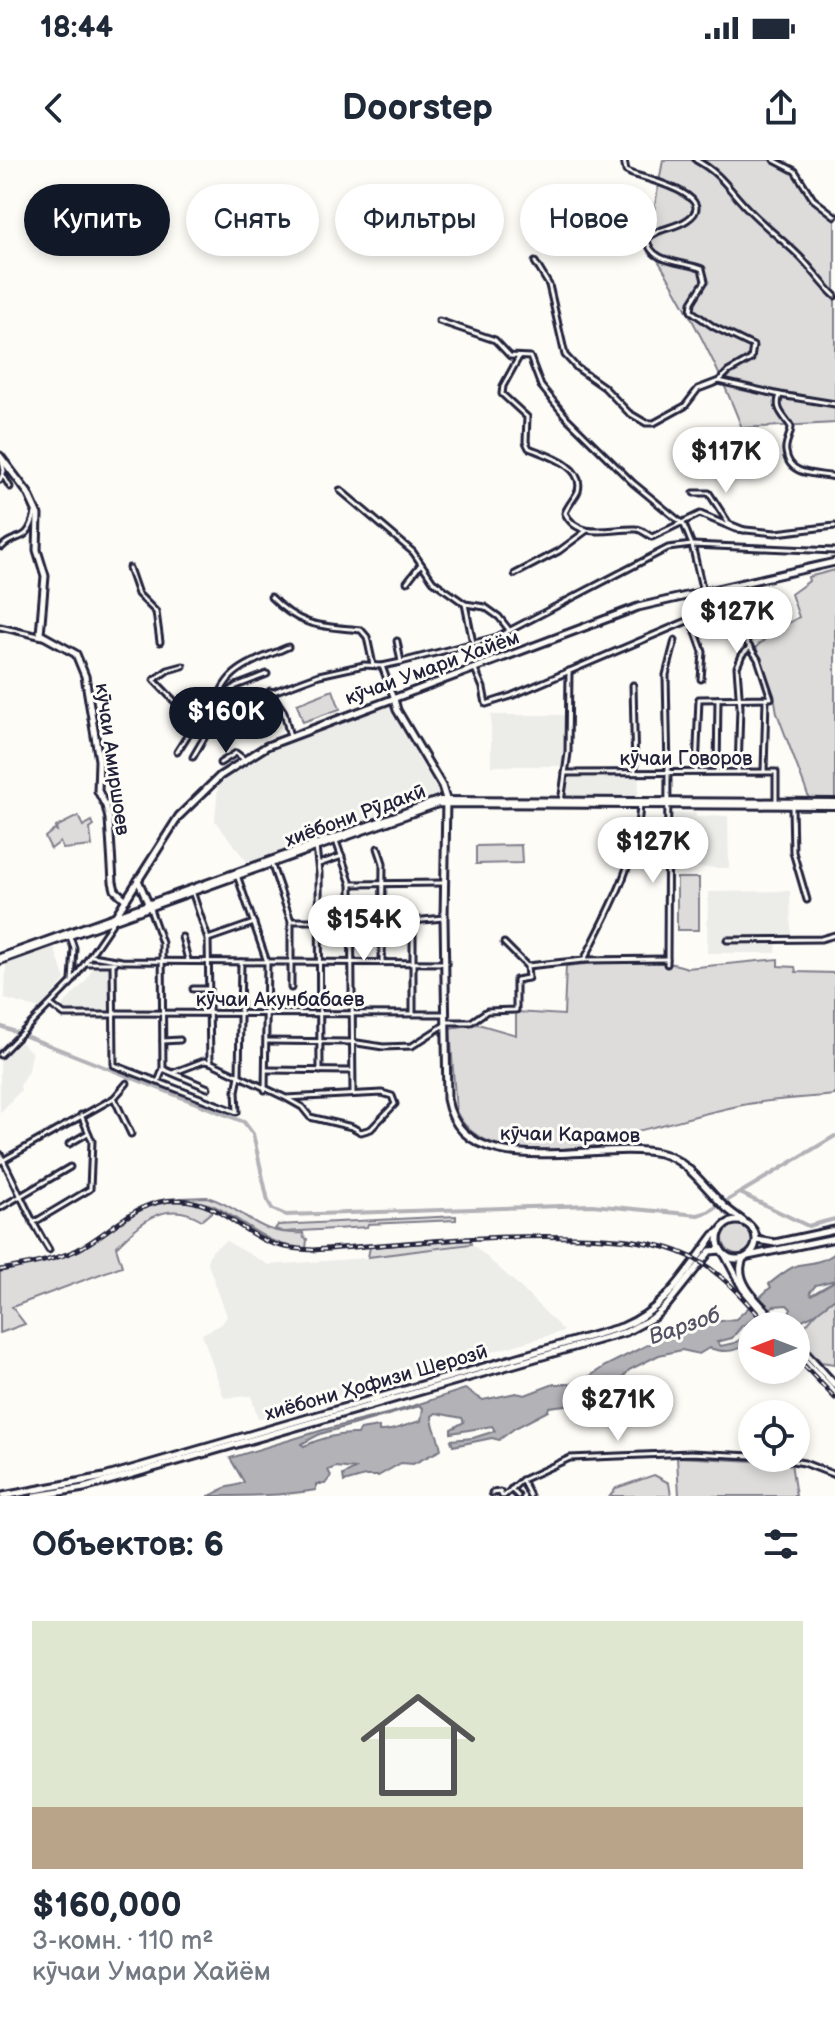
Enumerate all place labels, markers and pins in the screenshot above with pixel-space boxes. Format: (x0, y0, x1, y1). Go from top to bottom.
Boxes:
pin: $117K (670, 427, 782, 495)
pin: $127K (681, 587, 793, 655)
pin: $160K (170, 687, 282, 755)
pin: $127K (597, 817, 709, 885)
pin: $154K (308, 895, 420, 963)
pin: $271K (562, 1375, 674, 1443)

